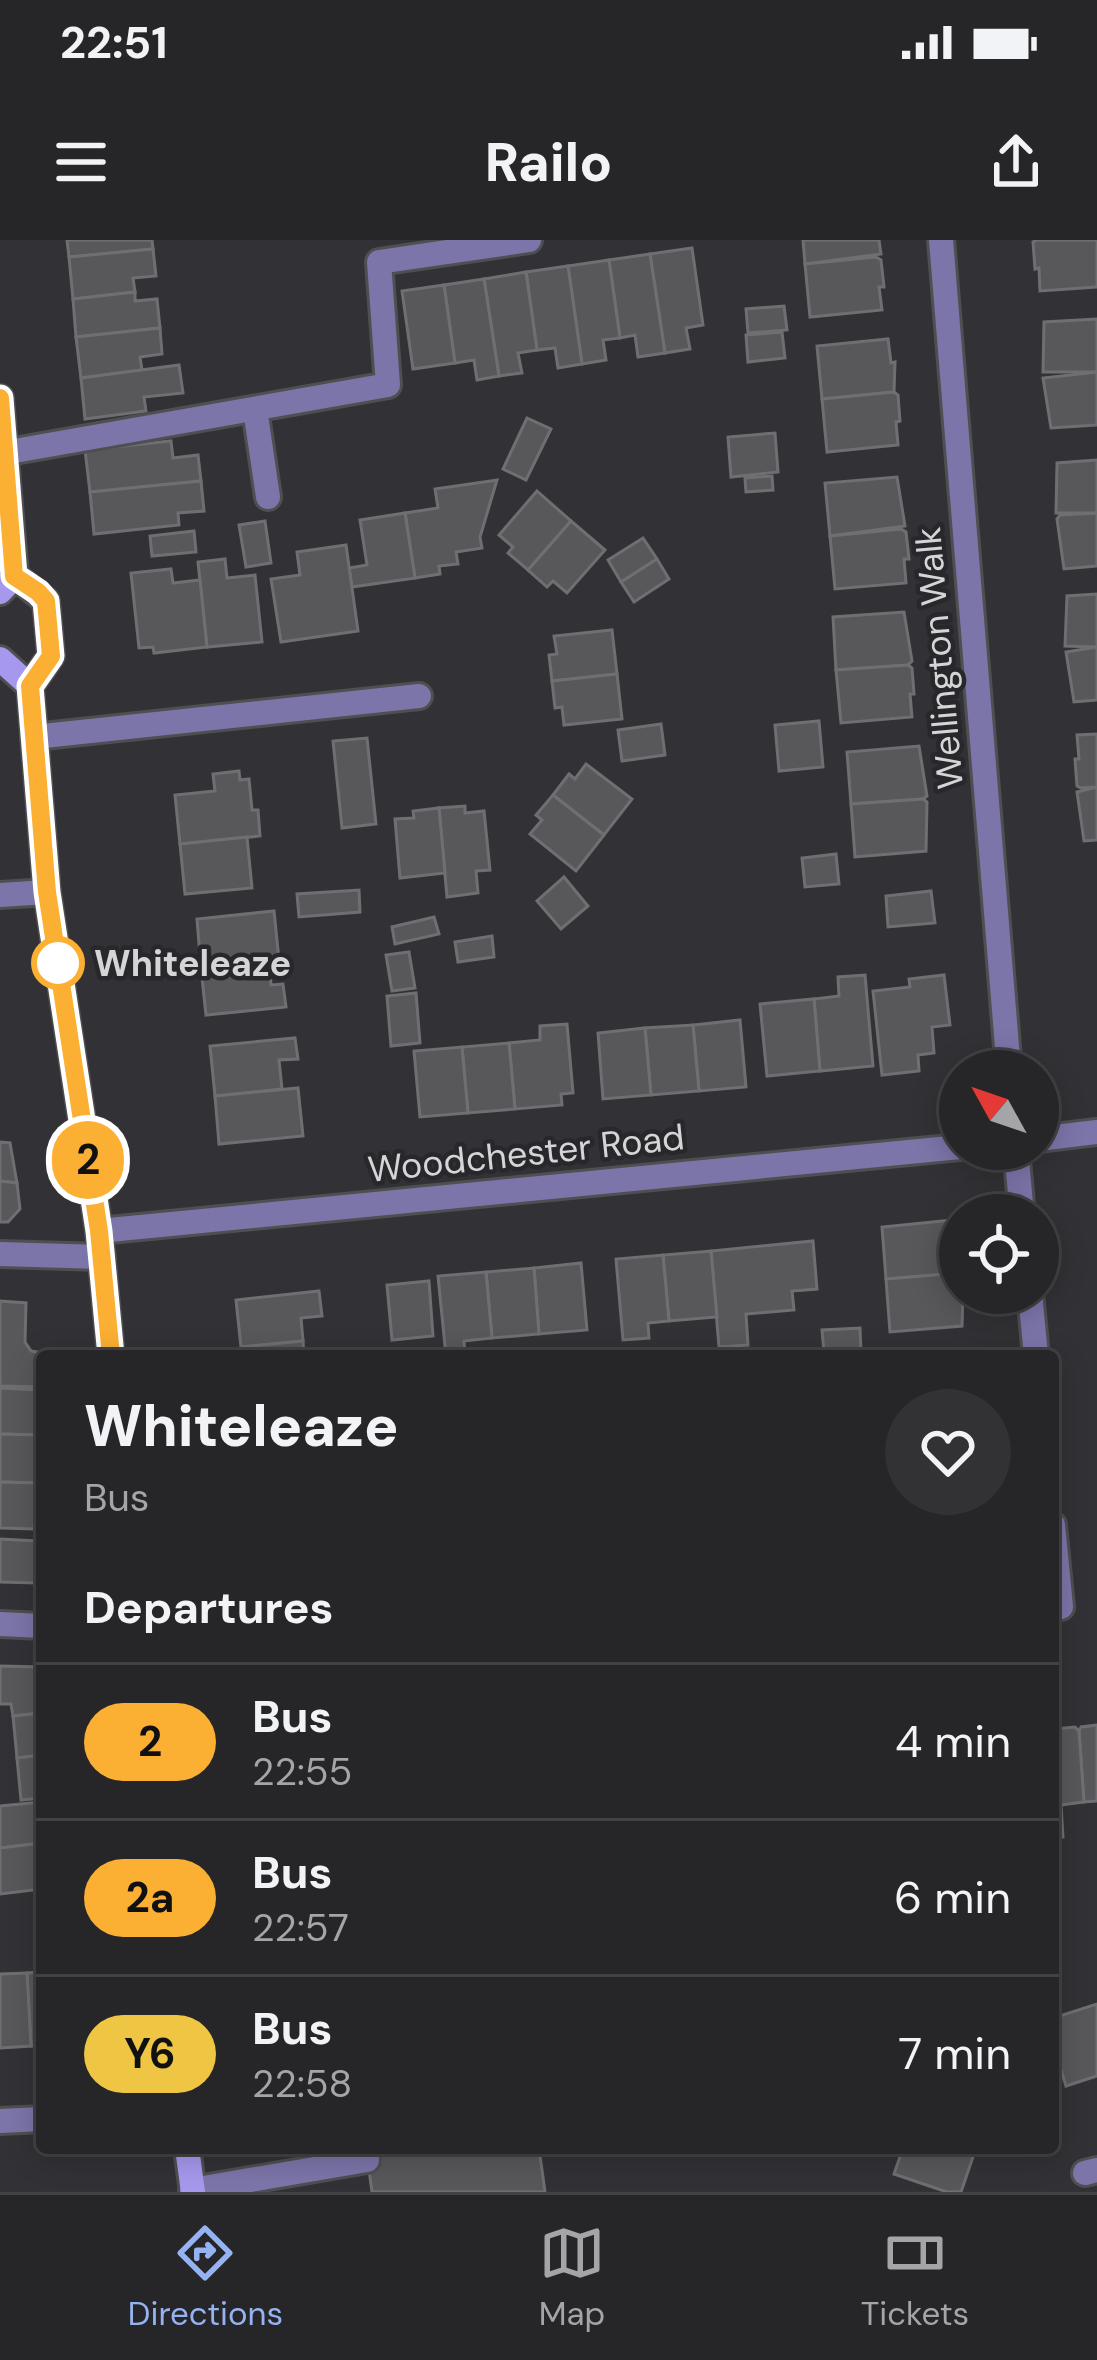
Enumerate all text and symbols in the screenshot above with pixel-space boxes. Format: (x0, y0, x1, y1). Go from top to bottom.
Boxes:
text: 22:51 (60, 13, 168, 72)
text: Railo (485, 127, 612, 198)
icon: menu (48, 129, 114, 195)
icon: share (983, 129, 1049, 195)
street label: Wellington Walk (904, 525, 974, 791)
marker: Whiteleaze (33, 938, 83, 988)
place label: Whiteleaze (94, 940, 291, 987)
north arrow (939, 1050, 1059, 1170)
map controls (939, 1050, 1059, 1314)
street label: Woodchester Road (365, 1113, 687, 1193)
line badge: 2 (49, 1121, 127, 1199)
text: 2 (76, 1132, 100, 1187)
button: locate (939, 1194, 1059, 1314)
text: Whiteleaze (84, 1389, 398, 1464)
button: heart (885, 1389, 1011, 1515)
text: Bus (84, 1472, 149, 1523)
text: Departures (84, 1578, 333, 1637)
text: Bus (252, 1687, 332, 1746)
text: 4 min (895, 1712, 1011, 1771)
text: 2 (138, 1714, 162, 1769)
text: 22:55 (252, 1746, 352, 1797)
text: Bus (252, 1843, 332, 1902)
text: 6 min (894, 1868, 1011, 1927)
text: 2a (126, 1870, 174, 1925)
text: 22:57 (252, 1902, 349, 1953)
text: Bus (252, 1999, 332, 2058)
text: 7 min (898, 2024, 1011, 2083)
text: Y6 (124, 2026, 176, 2081)
text: 22:58 (252, 2058, 352, 2109)
tab: Directions (128, 2220, 283, 2335)
tab: Map (539, 2220, 605, 2335)
tab: Tickets (861, 2220, 969, 2335)

